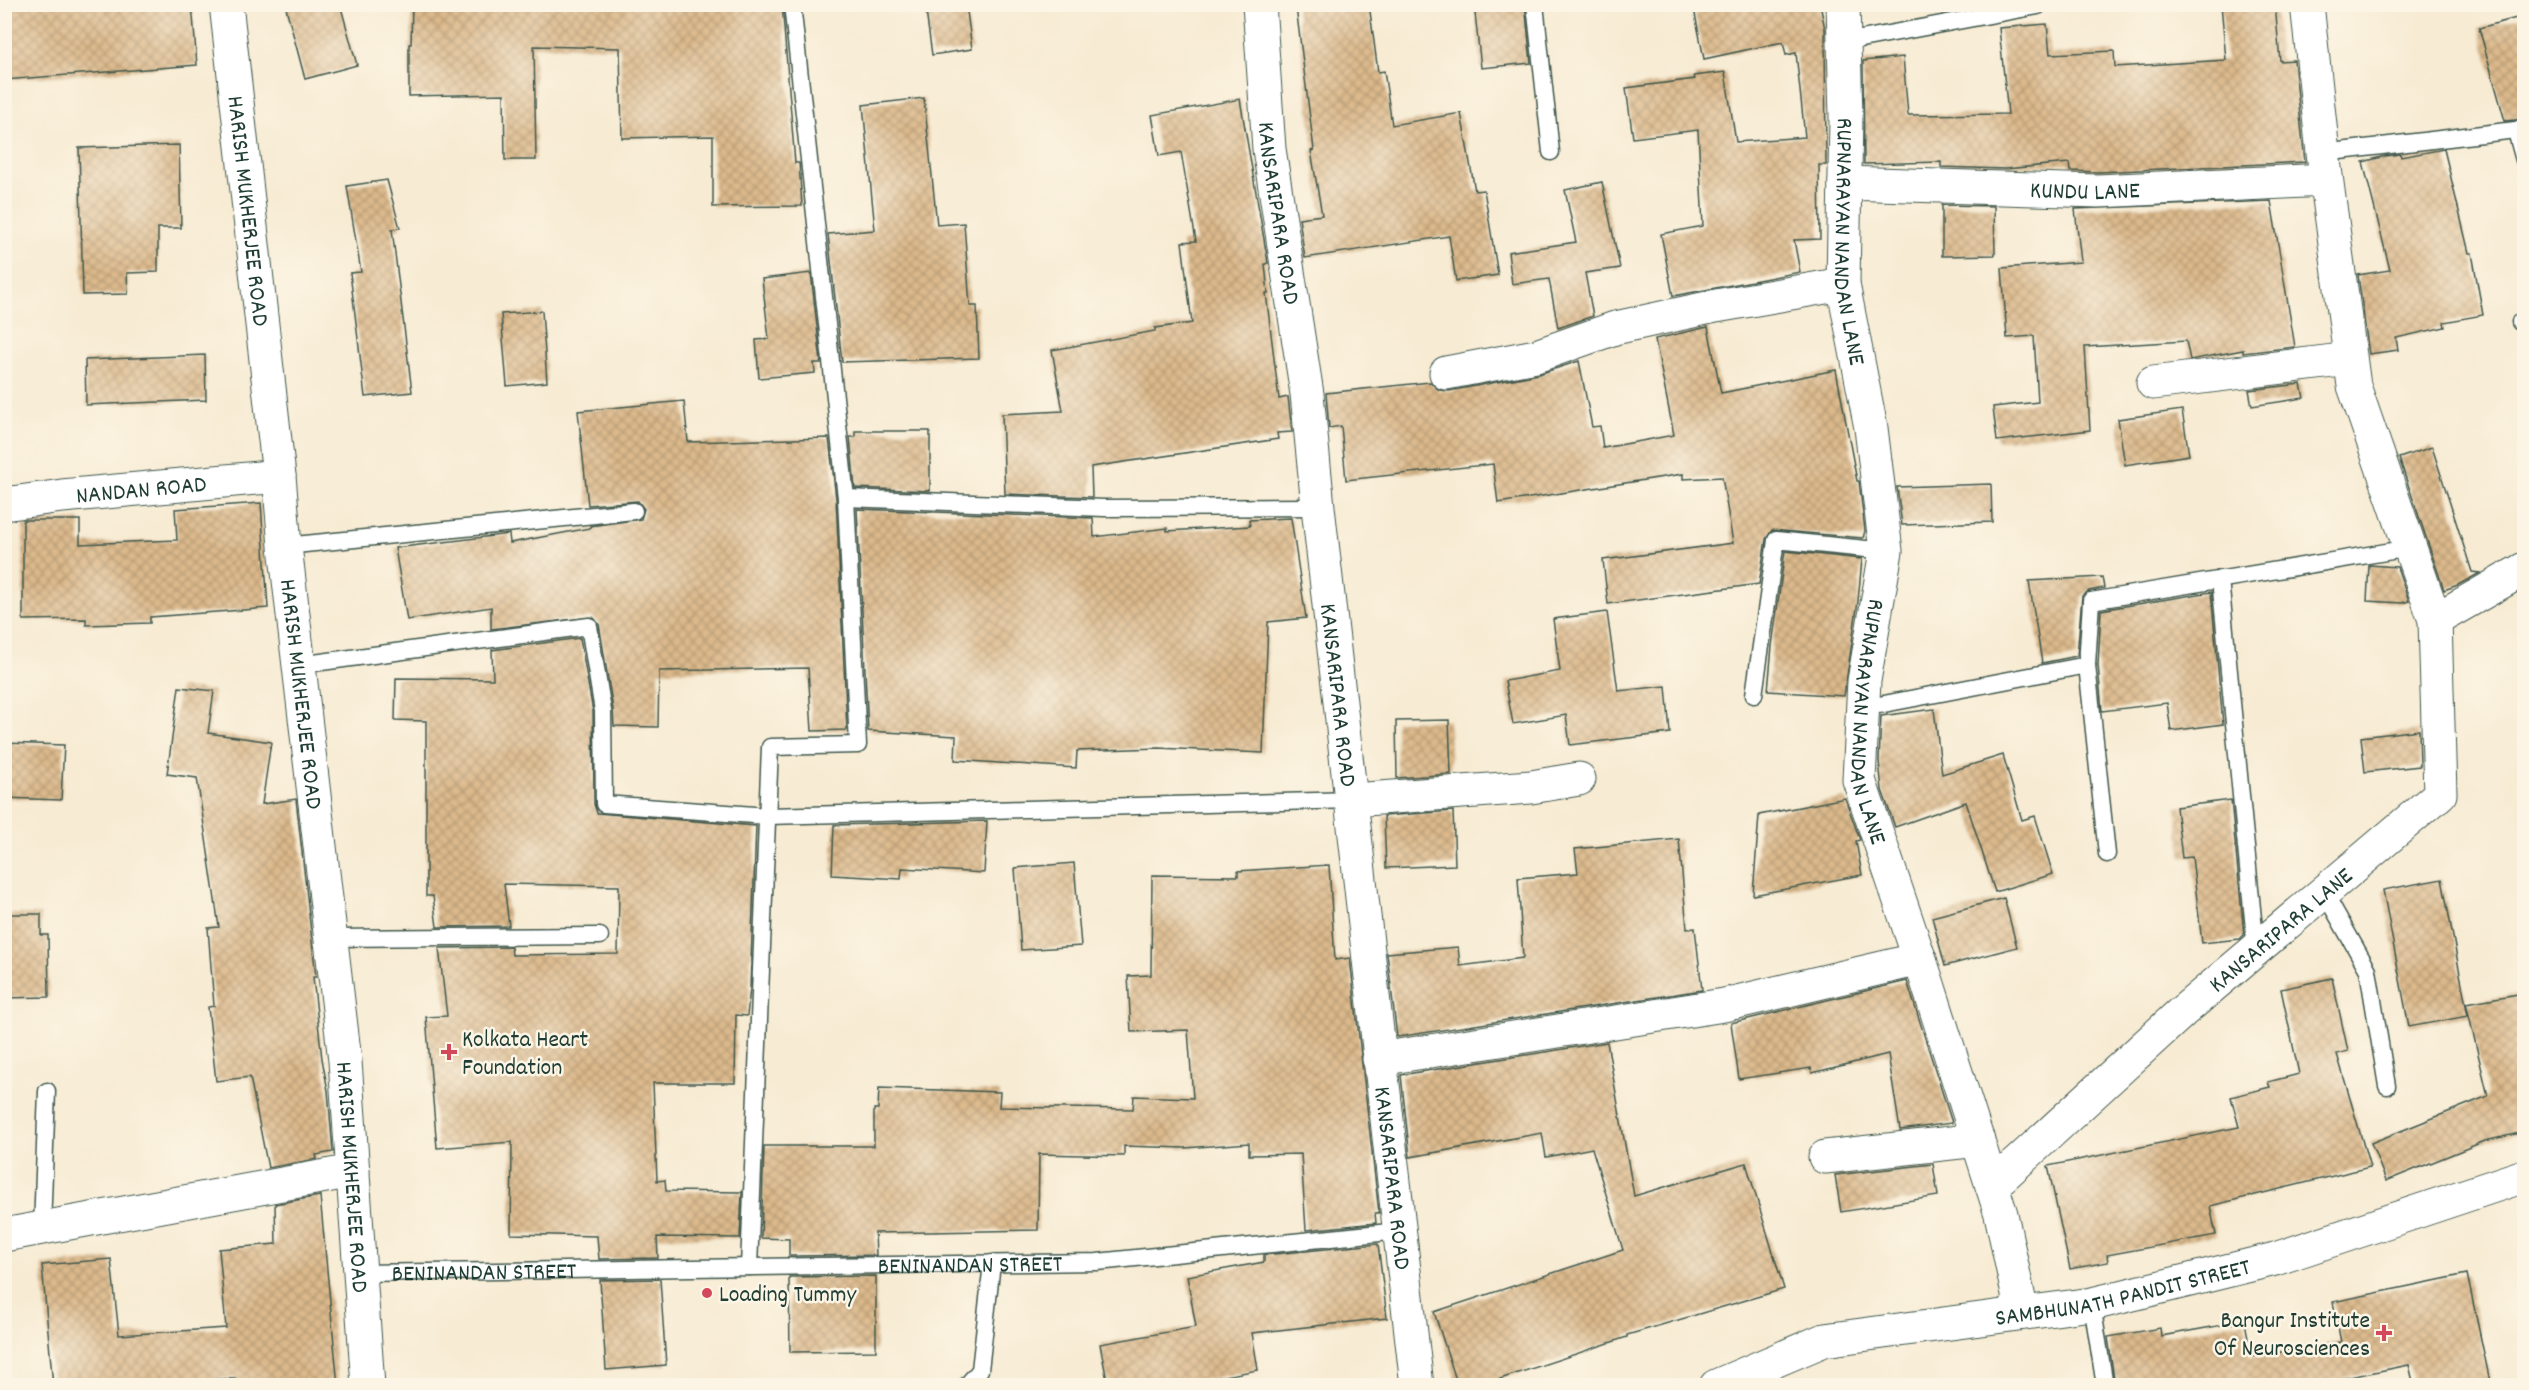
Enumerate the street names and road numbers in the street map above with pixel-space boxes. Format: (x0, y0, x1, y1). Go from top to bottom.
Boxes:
street label: HARISH MUKHERJEE ROAD (216, 94, 276, 328)
street label: RUPNARAYAN NANDAN LANE (1823, 117, 1872, 369)
street label: KANSARIPARA ROAD (1247, 121, 1307, 307)
street label: KUNDU LANE (2029, 175, 2141, 211)
street label: NANDAN ROAD (75, 469, 208, 515)
street label: HARISH MUKHERJEE ROAD (269, 577, 330, 811)
street label: RUPNARAYAN NANDAN LANE (1839, 596, 1894, 850)
street label: KANSARIPARA ROAD (1309, 602, 1363, 789)
street label: KANSARIPARA LANE (2203, 861, 2361, 1002)
street label: HARISH MUKHERJEE ROAD (325, 1060, 375, 1294)
street label: KANSARIPARA ROAD (1363, 1085, 1418, 1272)
street label: BENINANDAN STREET (877, 1249, 1063, 1285)
street label: SAMBHUNATH PANDIT STREET (1993, 1252, 2254, 1337)
street label: BENINANDAN STREET (391, 1256, 577, 1293)

